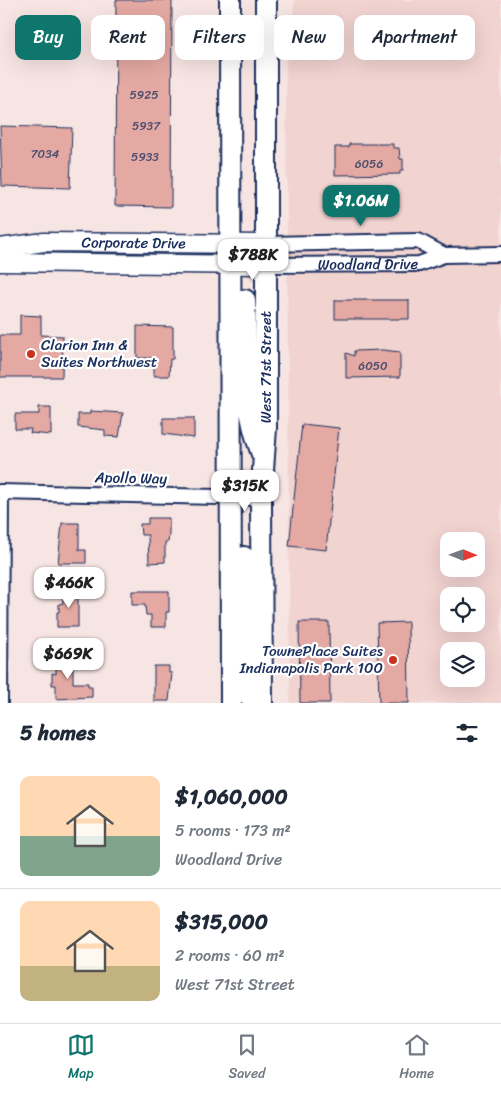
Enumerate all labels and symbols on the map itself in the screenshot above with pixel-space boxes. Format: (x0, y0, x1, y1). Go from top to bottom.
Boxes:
house number: 5925 (130, 84, 158, 106)
house number: 5937 (132, 115, 161, 137)
house number: 7034 (31, 143, 60, 165)
house number: 5933 (131, 146, 159, 168)
house number: 6056 (355, 153, 383, 175)
pin: $1.06M (320, 184, 402, 227)
street label: Corporate Drive (81, 229, 186, 256)
pin: $788K (218, 238, 288, 281)
street label: Woodland Drive (318, 251, 419, 278)
street label: West 71st Street (253, 310, 279, 423)
place label: Clarion Inn & Suites Northwest (41, 332, 158, 375)
marker: Clarion Inn & Suites Northwest (25, 348, 37, 360)
house number: 6050 (358, 355, 388, 377)
street label: Apollo Way (94, 464, 168, 492)
pin: $315K (210, 470, 280, 512)
north arrow (440, 532, 485, 578)
pin: $466K (34, 566, 104, 609)
pin: $669K (33, 638, 103, 680)
place label: TownePlace Suites Indianapolis Park 100 (239, 638, 384, 681)
marker: TownePlace Suites Indianapolis Park 100 (387, 654, 399, 666)

